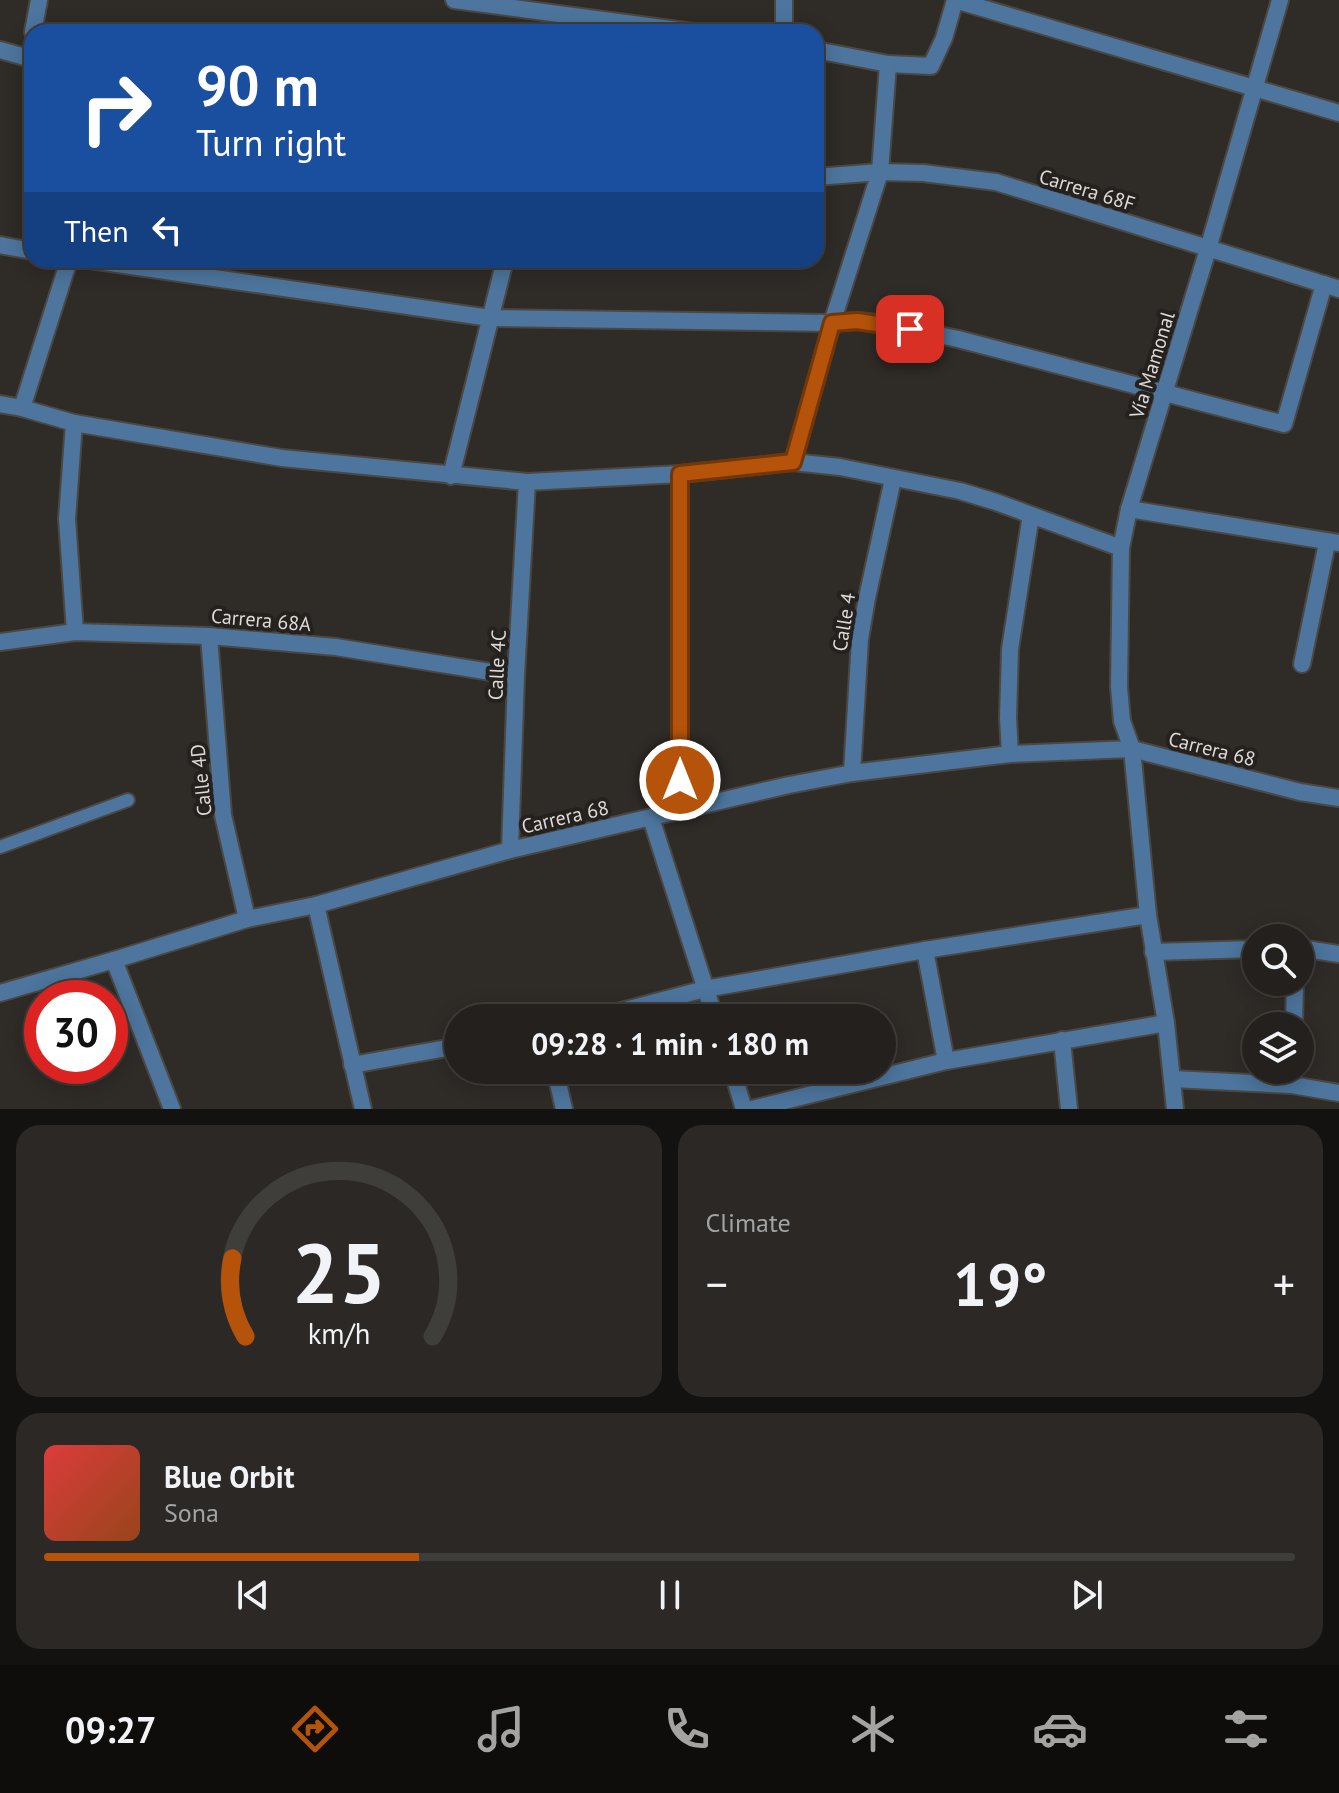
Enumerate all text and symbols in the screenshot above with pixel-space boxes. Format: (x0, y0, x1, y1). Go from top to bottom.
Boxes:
text: 90 m (196, 49, 319, 121)
icon: right (64, 56, 168, 160)
text: Turn right (196, 119, 346, 166)
street label: Carrera 68F (1036, 163, 1138, 217)
icon: left (145, 208, 189, 252)
text: Then (64, 211, 129, 250)
pin (876, 295, 944, 363)
icon: arrive (888, 307, 932, 351)
street label: Vía Mamonal (1123, 308, 1181, 423)
street label: Calle 4 (827, 591, 861, 653)
street label: Carrera 68A (210, 603, 312, 637)
street label: Calle 4C (482, 629, 512, 701)
street label: Carrera 68 (1166, 726, 1258, 772)
position arrow (638, 738, 722, 822)
street label: Calle 4D (184, 743, 218, 817)
street label: Carrera 68 (519, 794, 611, 840)
map controls (1242, 924, 1314, 1084)
button: search (1242, 924, 1314, 996)
speed limit sign: 30 (24, 980, 128, 1084)
button: layers (1242, 1012, 1314, 1084)
text: 09:28 · 1 min · 180 m (531, 1024, 809, 1063)
text: Climate (706, 1206, 791, 1239)
text: 25 (292, 1218, 386, 1326)
text: 19° (953, 1245, 1047, 1323)
text: − (706, 1255, 728, 1312)
text: + (1273, 1255, 1295, 1312)
text: km/h (307, 1315, 370, 1352)
text: Blue Orbit (164, 1457, 294, 1496)
text: Sona (164, 1496, 219, 1529)
icon: previous (231, 1573, 275, 1617)
icon: pause (648, 1573, 692, 1617)
icon: next (1065, 1573, 1109, 1617)
icon: directions (287, 1701, 343, 1757)
icon: music (473, 1701, 529, 1757)
icon: phone (659, 1701, 715, 1757)
icon: climate (845, 1701, 901, 1757)
icon: car (1032, 1701, 1088, 1757)
icon: filters (1218, 1701, 1274, 1757)
text: 09:27 (65, 1706, 156, 1753)

